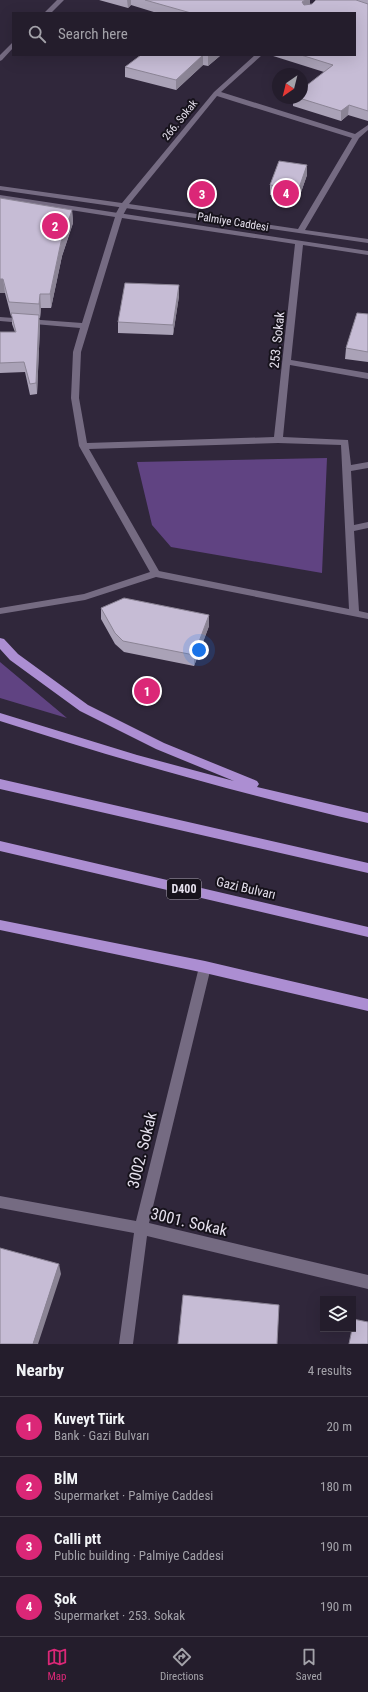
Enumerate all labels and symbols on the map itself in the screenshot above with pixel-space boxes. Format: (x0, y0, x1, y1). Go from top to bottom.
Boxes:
north arrow (272, 68, 308, 104)
street label: 266. Sokak (160, 97, 200, 143)
pin: 4 (273, 178, 299, 208)
pin: 3 (189, 179, 215, 209)
street label: Palmiye Caddesi (196, 210, 270, 234)
pin: 2 (42, 211, 68, 241)
street label: 253. Sokak (267, 311, 287, 369)
your location (189, 640, 209, 660)
pin: 1 (134, 676, 160, 706)
street label: Gazi Bulvarı (215, 874, 277, 902)
road number: D400 (167, 879, 201, 899)
street label: 3002. Sokak (123, 1109, 161, 1190)
street label: 3001. Sokak (149, 1204, 230, 1240)

